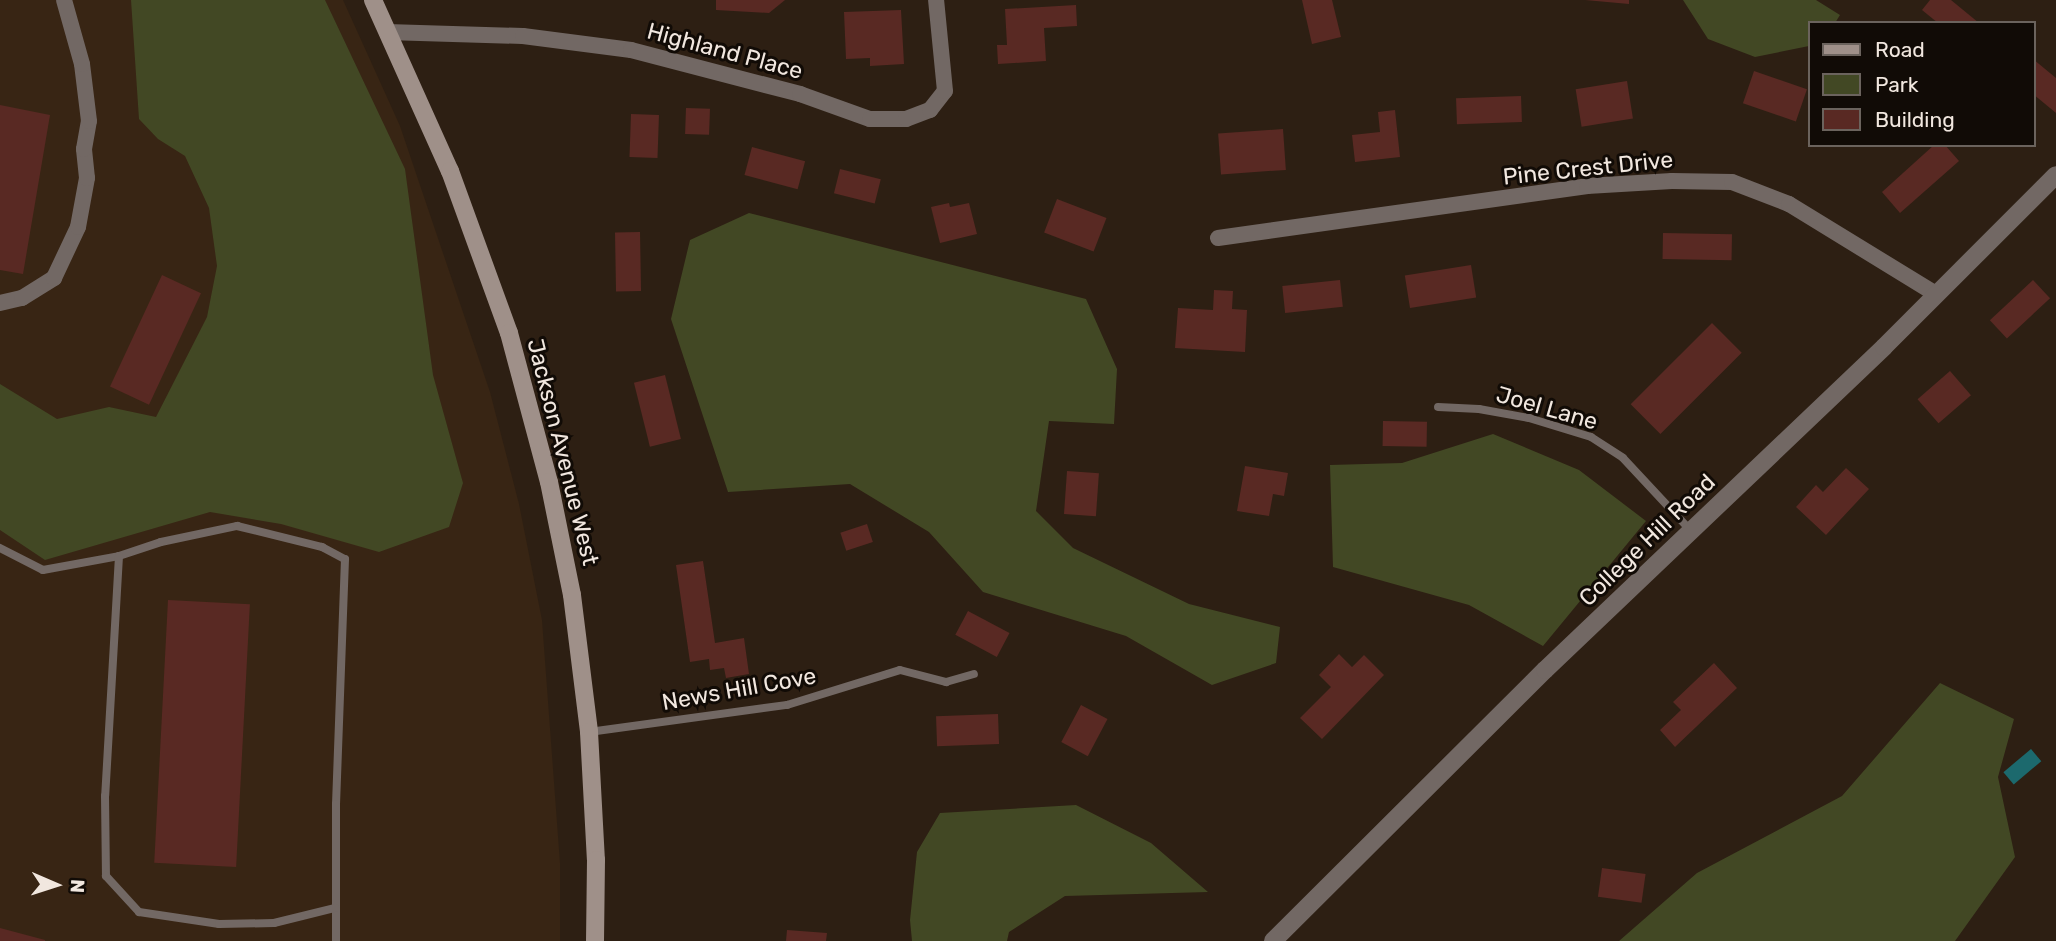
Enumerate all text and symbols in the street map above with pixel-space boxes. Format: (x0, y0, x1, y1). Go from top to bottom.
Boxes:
street label: Highland Place (644, 17, 806, 85)
legend (1808, 21, 2035, 147)
text: Road (1875, 37, 1925, 62)
text: Park (1875, 72, 1919, 97)
text: Building (1875, 107, 1955, 132)
street label: Pine Crest Drive (1501, 145, 1675, 191)
street label: Jackson Avenue West (521, 335, 605, 569)
street label: Joel Lane (1493, 380, 1601, 436)
street label: College Hill Road (1573, 468, 1721, 612)
street label: News Hill Cove (660, 662, 818, 716)
north arrow (21, 850, 91, 920)
text: N (66, 879, 89, 894)

